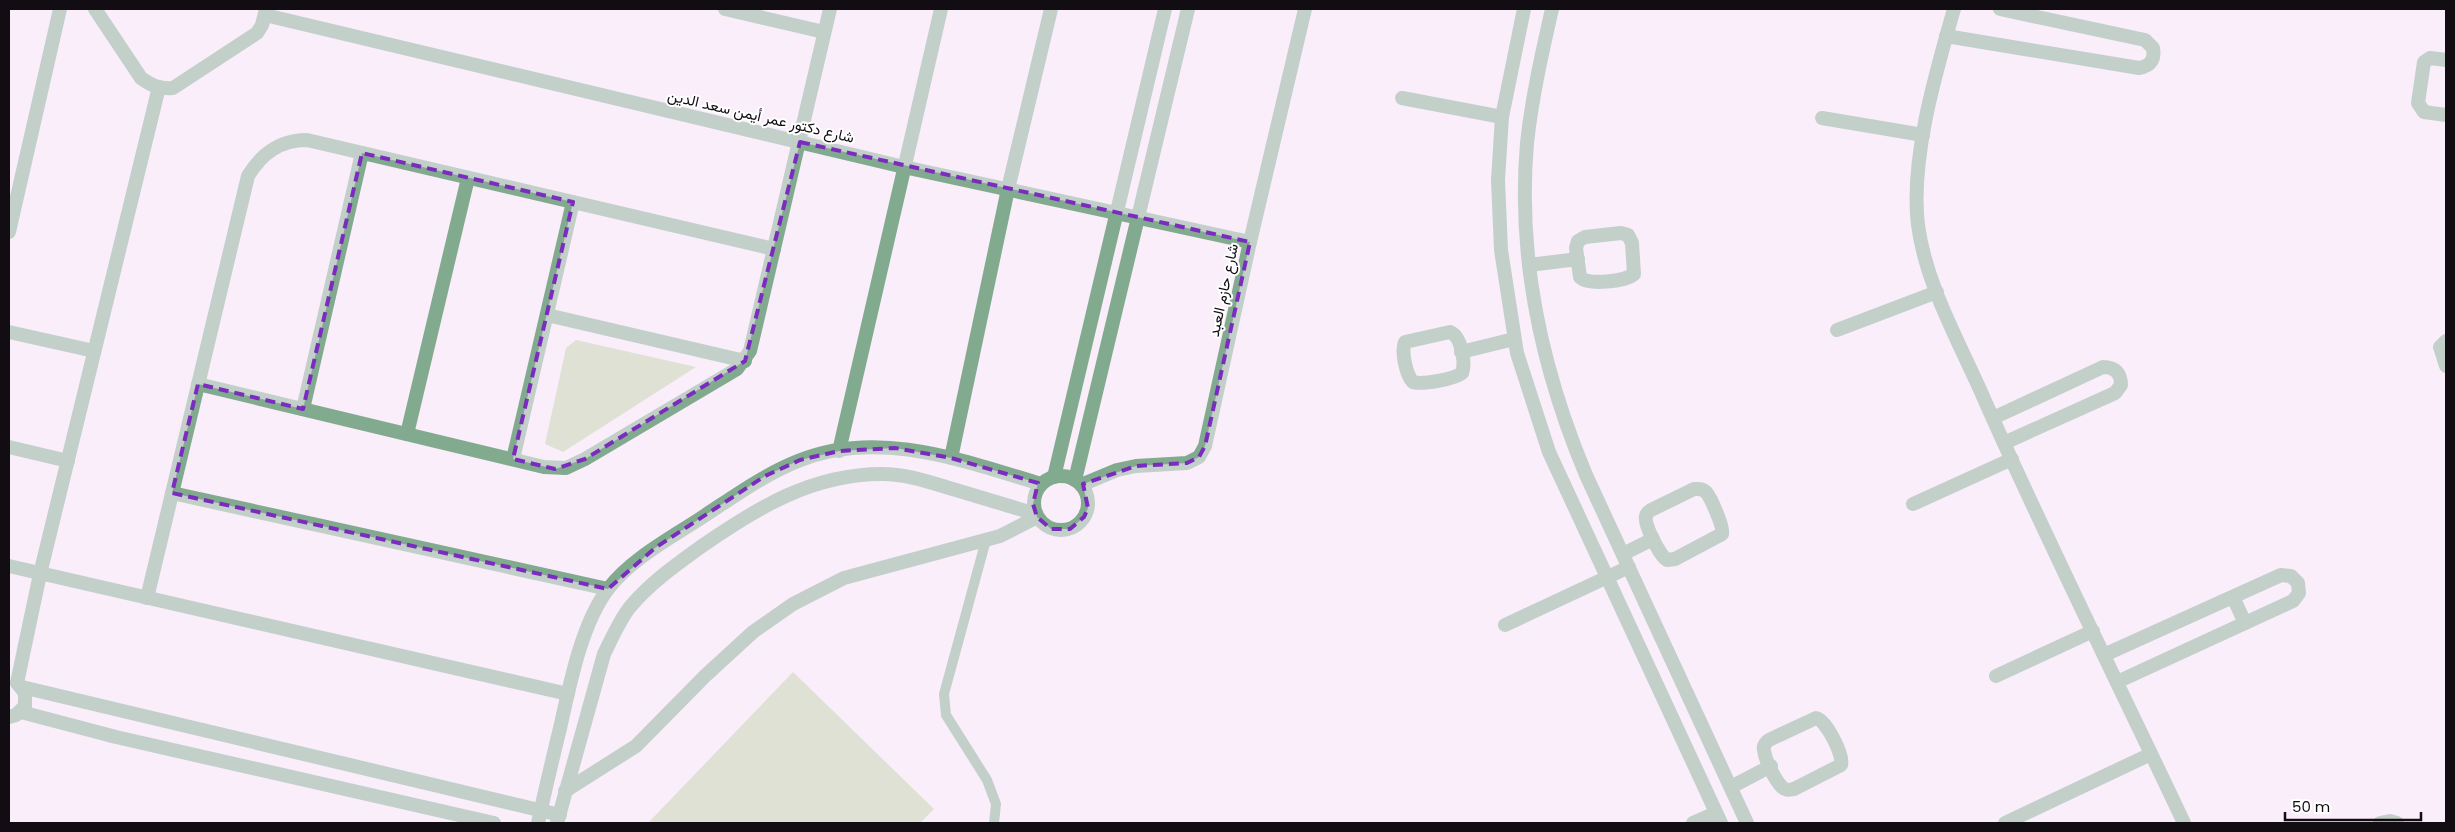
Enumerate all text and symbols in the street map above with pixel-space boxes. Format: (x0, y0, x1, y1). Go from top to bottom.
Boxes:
street label: شارع دكتور عمر أيمن سعد الدين (665, 84, 857, 149)
street label: شارع حازم العبد (1203, 241, 1244, 339)
scale bar (2285, 790, 2421, 822)
text: 50 m (2292, 796, 2330, 817)

